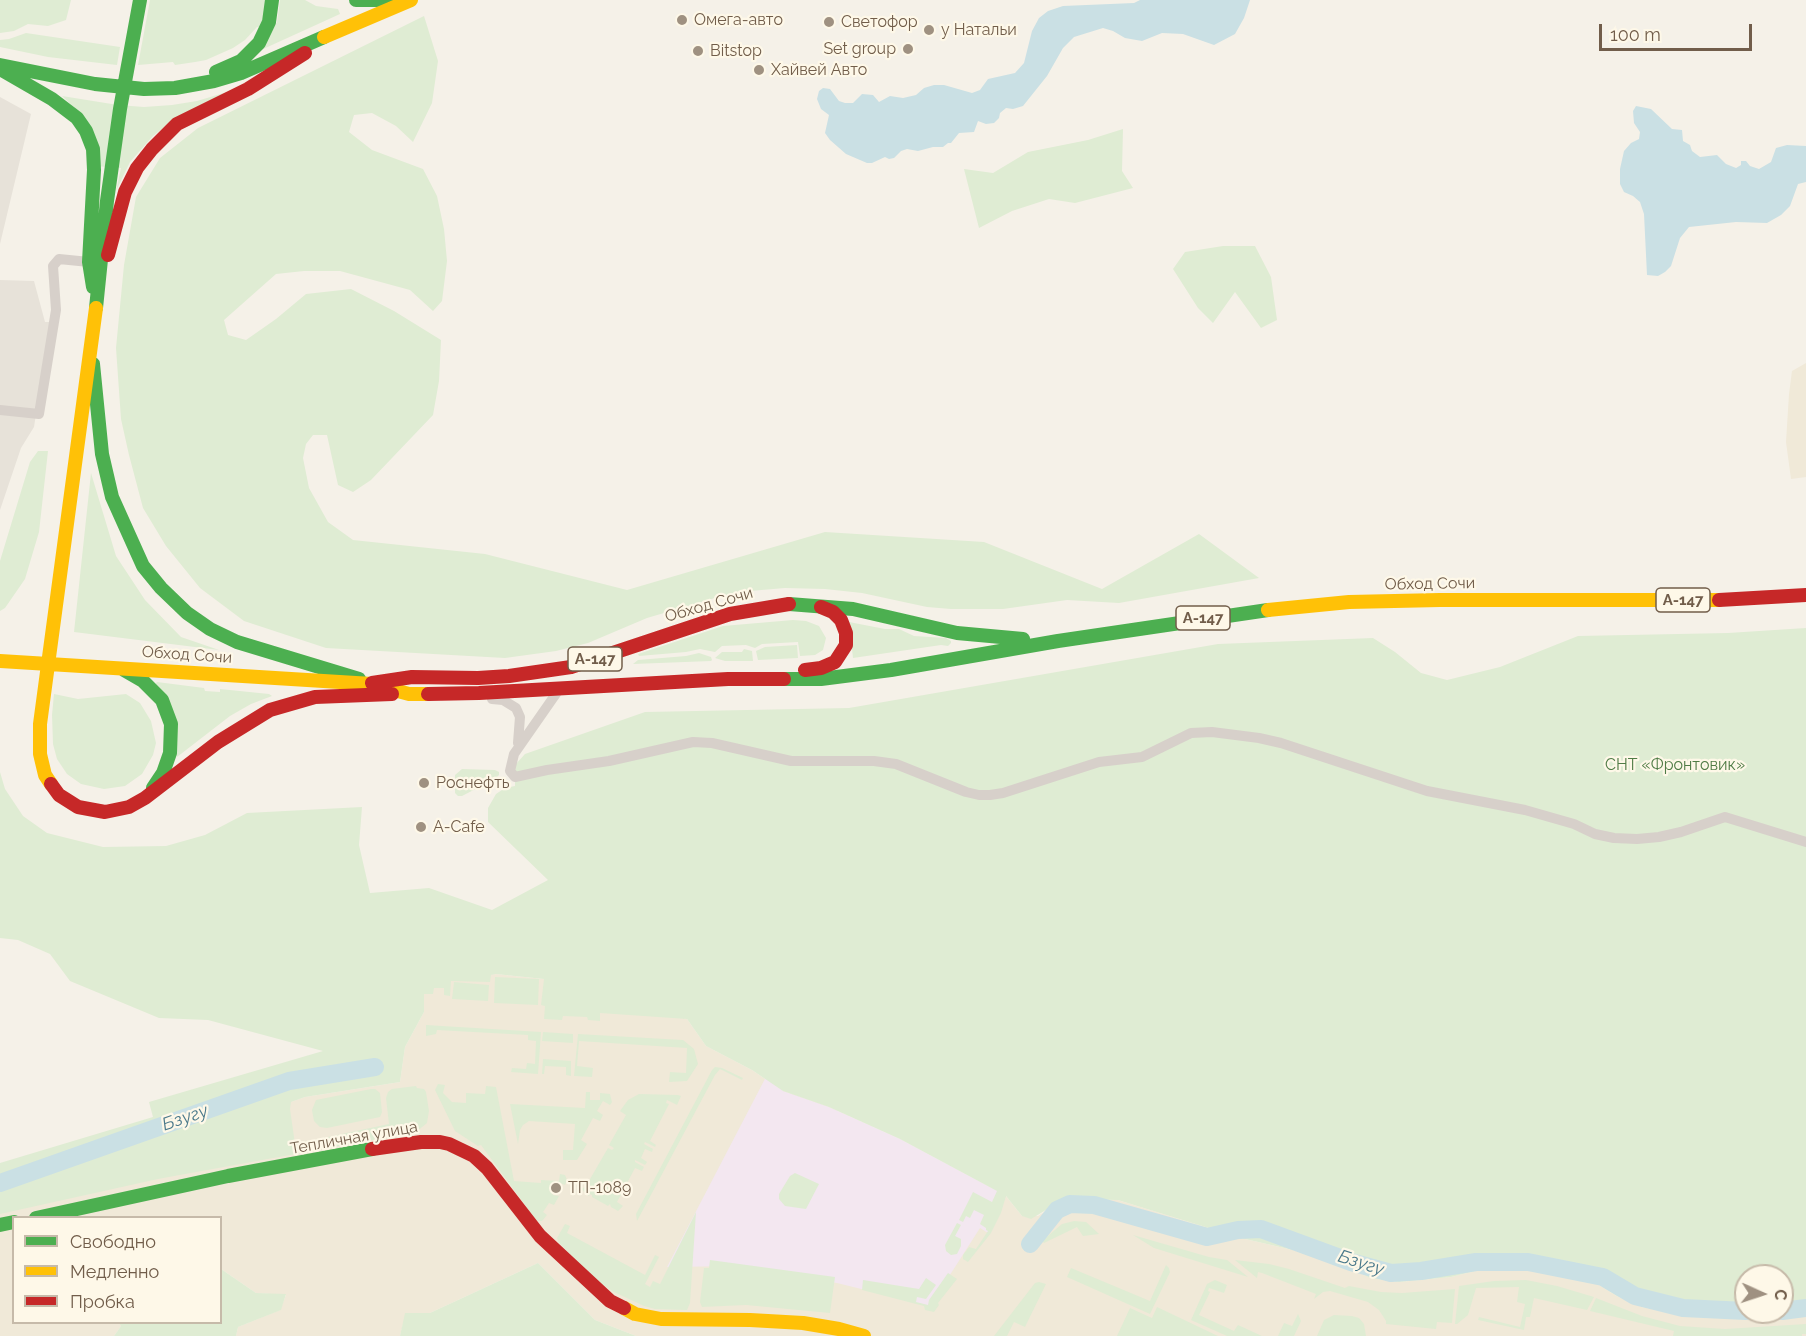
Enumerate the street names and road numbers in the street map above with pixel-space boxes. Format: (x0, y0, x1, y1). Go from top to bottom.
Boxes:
street label: Обход Сочи (1385, 574, 1475, 594)
street label: Обход Сочи (663, 583, 755, 627)
road number: А-147 (1656, 588, 1710, 612)
road number: А-147 (1176, 606, 1230, 630)
street label: Обход Сочи (141, 642, 233, 668)
road number: А-147 (568, 647, 622, 671)
street label: Тепличная улица (289, 1117, 419, 1159)

